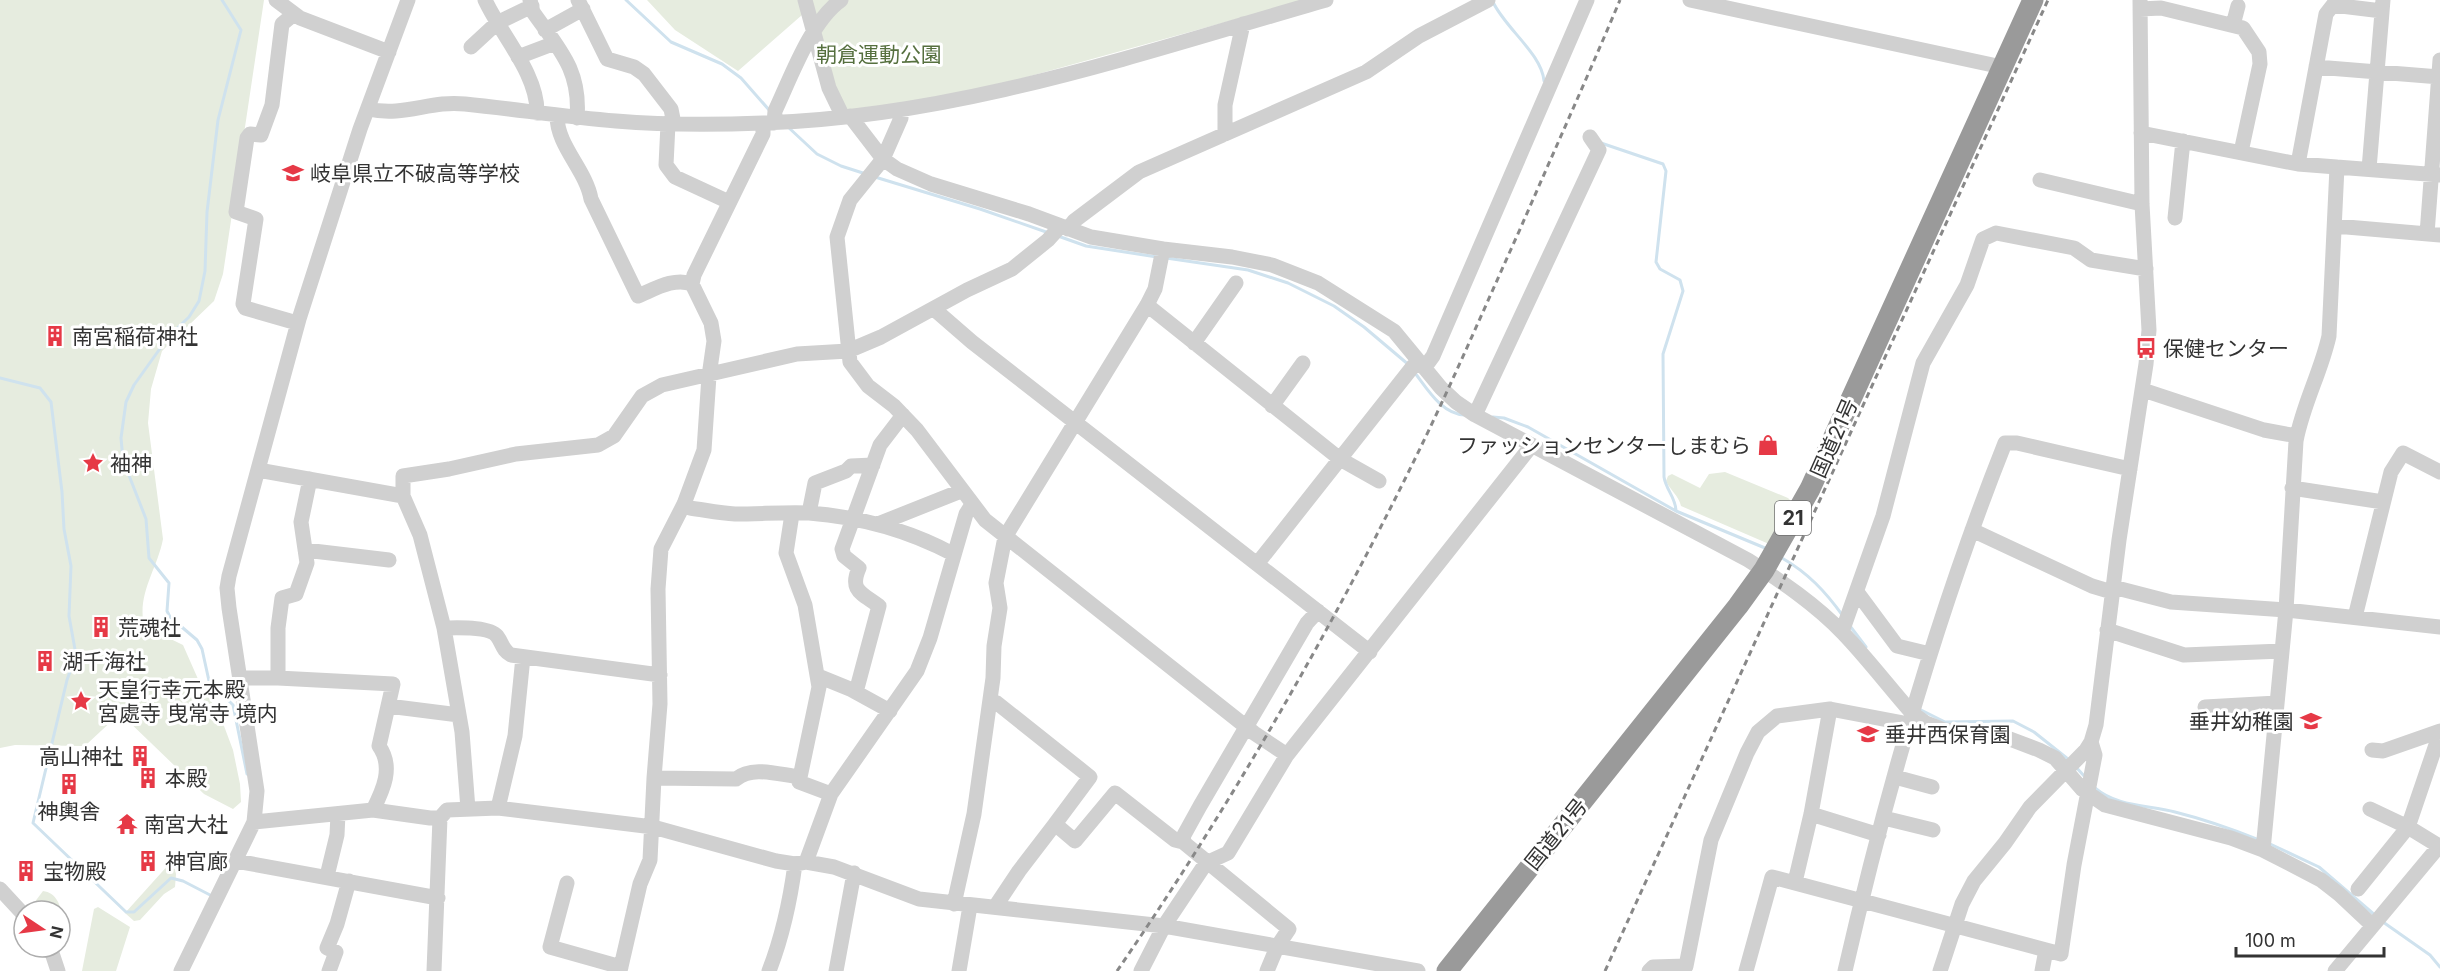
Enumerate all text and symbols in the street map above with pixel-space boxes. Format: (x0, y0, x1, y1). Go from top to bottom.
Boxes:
park label: 朝倉運動公園 (816, 42, 942, 67)
school or university icon: 岐阜県立不破高等学校 (281, 161, 305, 185)
place label: 岐阜県立不破高等学校 (310, 161, 520, 186)
building icon: 南宮稲荷神社 (43, 324, 67, 348)
place label: 南宮稲荷神社 (72, 324, 198, 349)
bus stop icon: 保健センター (2134, 336, 2158, 360)
place label: 保健センター (2163, 336, 2289, 361)
street label: 国道21号 (1805, 394, 1863, 482)
place label: ファッションセンターしまむら (1457, 433, 1751, 458)
shop icon: ファッションセンターしまむら (1756, 433, 1780, 457)
place icon: 袖神 (81, 451, 105, 475)
place label: 袖神 (110, 451, 152, 476)
road number: 21 (1775, 501, 1811, 535)
building icon: 荒魂社 (89, 615, 113, 639)
place label: 荒魂社 (118, 615, 181, 640)
building icon: 湖千海社 (33, 649, 57, 673)
place label: 湖千海社 (62, 649, 146, 674)
place label: 天皇行幸元本殿 宮處寺 曳常寺 境内 (98, 677, 278, 726)
place icon: 天皇行幸元本殿 宮處寺 曳常寺 境内 (69, 689, 93, 713)
place label: 垂井幼稚園 (2189, 709, 2294, 734)
school or university icon: 垂井幼稚園 (2299, 709, 2323, 733)
school or university icon: 垂井西保育園 (1856, 722, 1880, 746)
place label: 垂井西保育園 (1885, 722, 2011, 747)
place label: 高山神社 (39, 744, 123, 769)
building icon: 高山神社 (128, 744, 152, 768)
building icon: 本殿 (136, 766, 160, 790)
place label: 本殿 (165, 766, 207, 791)
building icon: 神輿舎 (57, 772, 81, 796)
street label: 国道21号 (1520, 793, 1592, 875)
place label: 神輿舎 (38, 799, 101, 824)
temple icon: 南宮大社 (115, 812, 139, 836)
place label: 南宮大社 (144, 812, 228, 837)
building icon: 神官廊 (136, 849, 160, 873)
place label: 神官廊 (165, 849, 228, 874)
building icon: 宝物殿 (14, 859, 38, 883)
place label: 宝物殿 (43, 859, 106, 884)
north arrow (12, 899, 72, 959)
scale bar (2236, 920, 2384, 958)
text: N (45, 924, 68, 941)
text: 100 m (2245, 930, 2296, 951)

